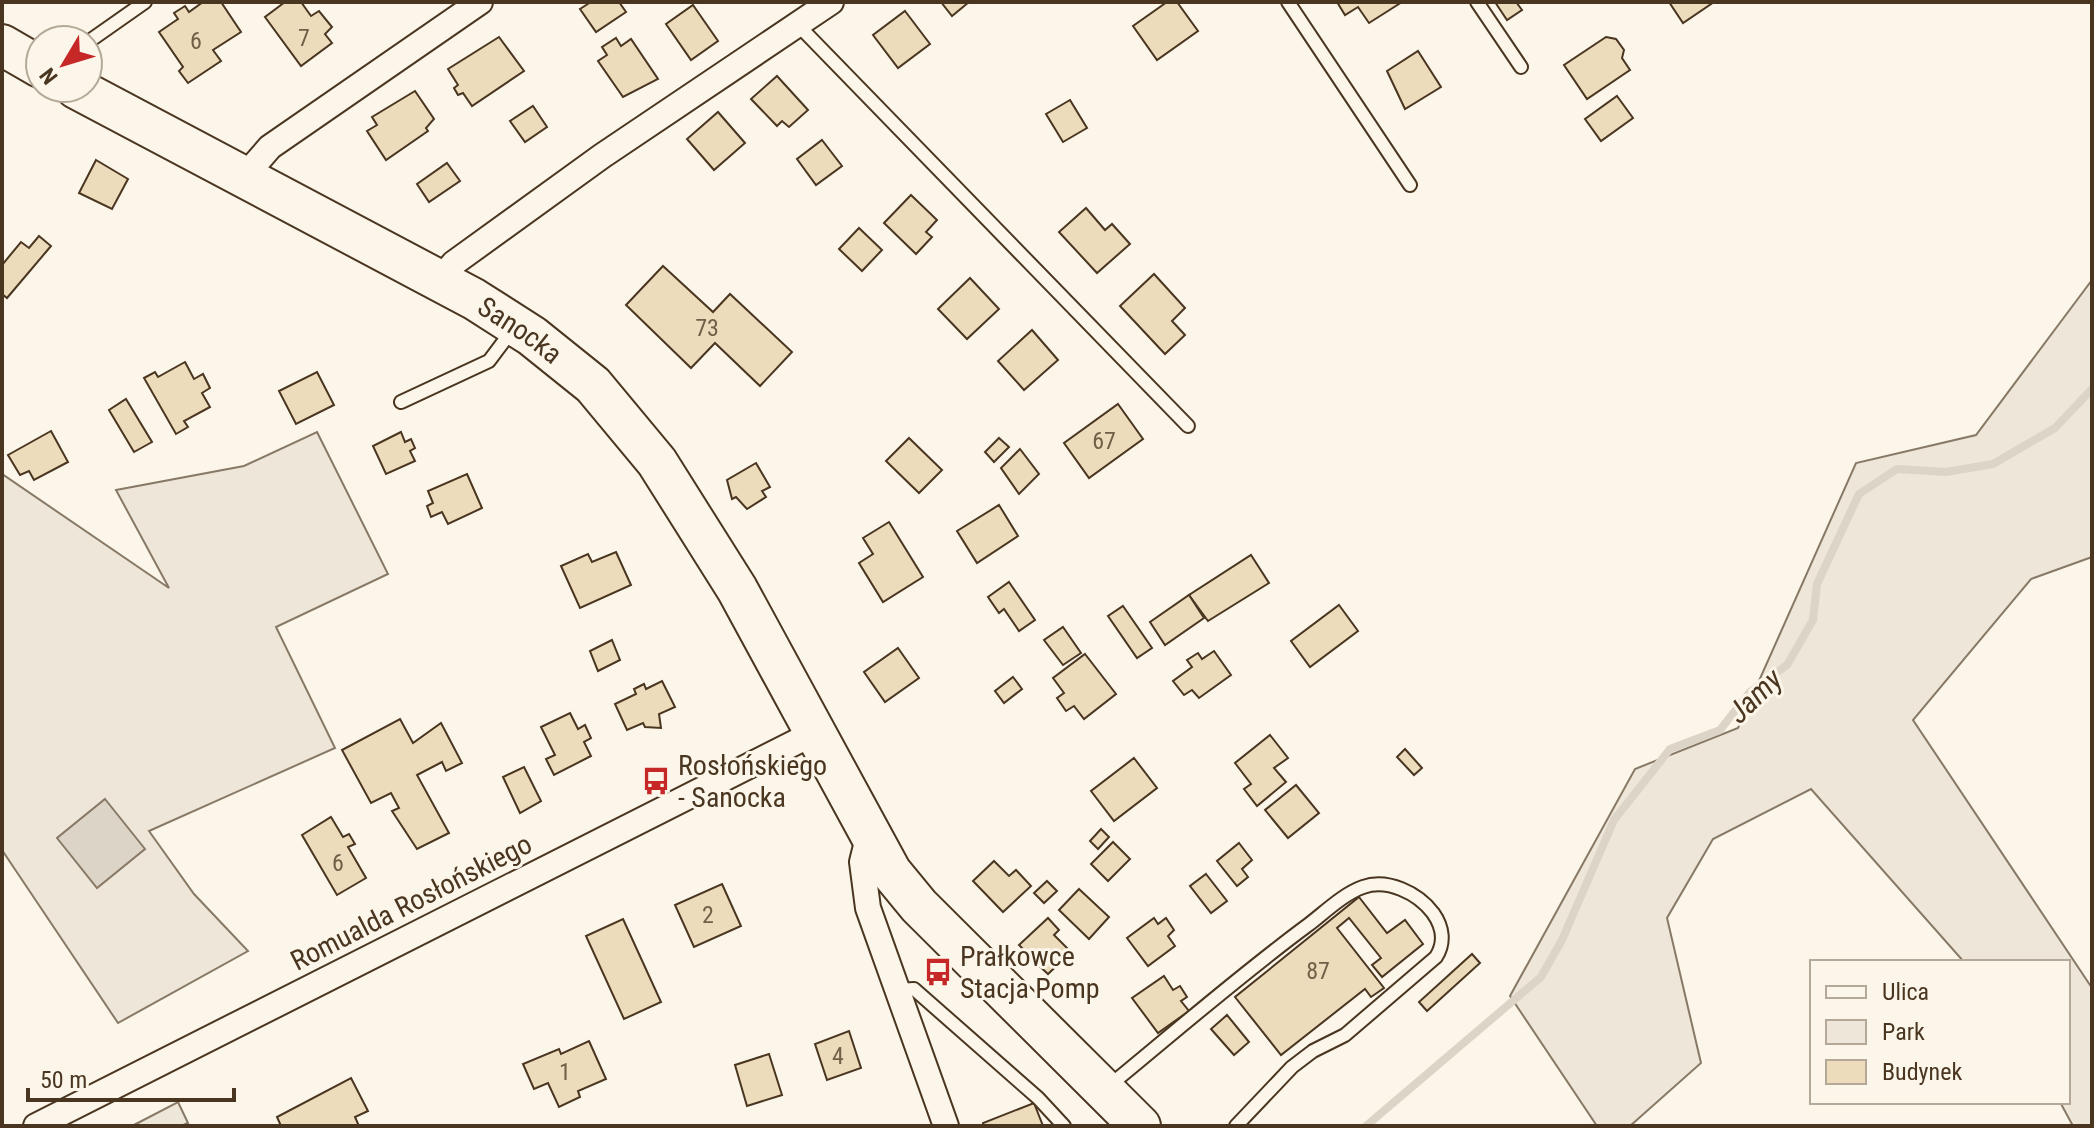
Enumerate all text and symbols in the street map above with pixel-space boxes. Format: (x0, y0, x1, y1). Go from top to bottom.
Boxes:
north arrow (24, 24, 104, 104)
house number: 7 (298, 24, 310, 52)
house number: 6 (190, 27, 202, 55)
text: N (35, 63, 63, 89)
street label: Sanocka (472, 290, 569, 371)
house number: 73 (695, 314, 719, 342)
house number: 67 (1092, 427, 1116, 455)
water label: Jamy (1720, 661, 1790, 730)
place label: Rosłońskiego - Sanocka (678, 749, 827, 814)
bus stop icon: Rosłońskiego - Sanocka (641, 766, 671, 796)
street label: Romualda Rosłońskiego (285, 827, 537, 978)
house number: 6 (332, 849, 344, 877)
house number: 2 (702, 901, 714, 929)
place label: Prałkowce Stacja Pomp (960, 940, 1100, 1005)
bus stop icon: Prałkowce Stacja Pomp (923, 957, 953, 987)
house number: 87 (1306, 957, 1330, 985)
legend (1810, 960, 2070, 1104)
text: Ulica (1882, 978, 1929, 1006)
text: Park (1882, 1018, 1925, 1046)
house number: 4 (832, 1042, 844, 1070)
scale bar (28, 1052, 234, 1102)
house number: 1 (559, 1058, 571, 1086)
text: Budynek (1882, 1058, 1962, 1086)
text: 50 m (40, 1066, 87, 1094)

